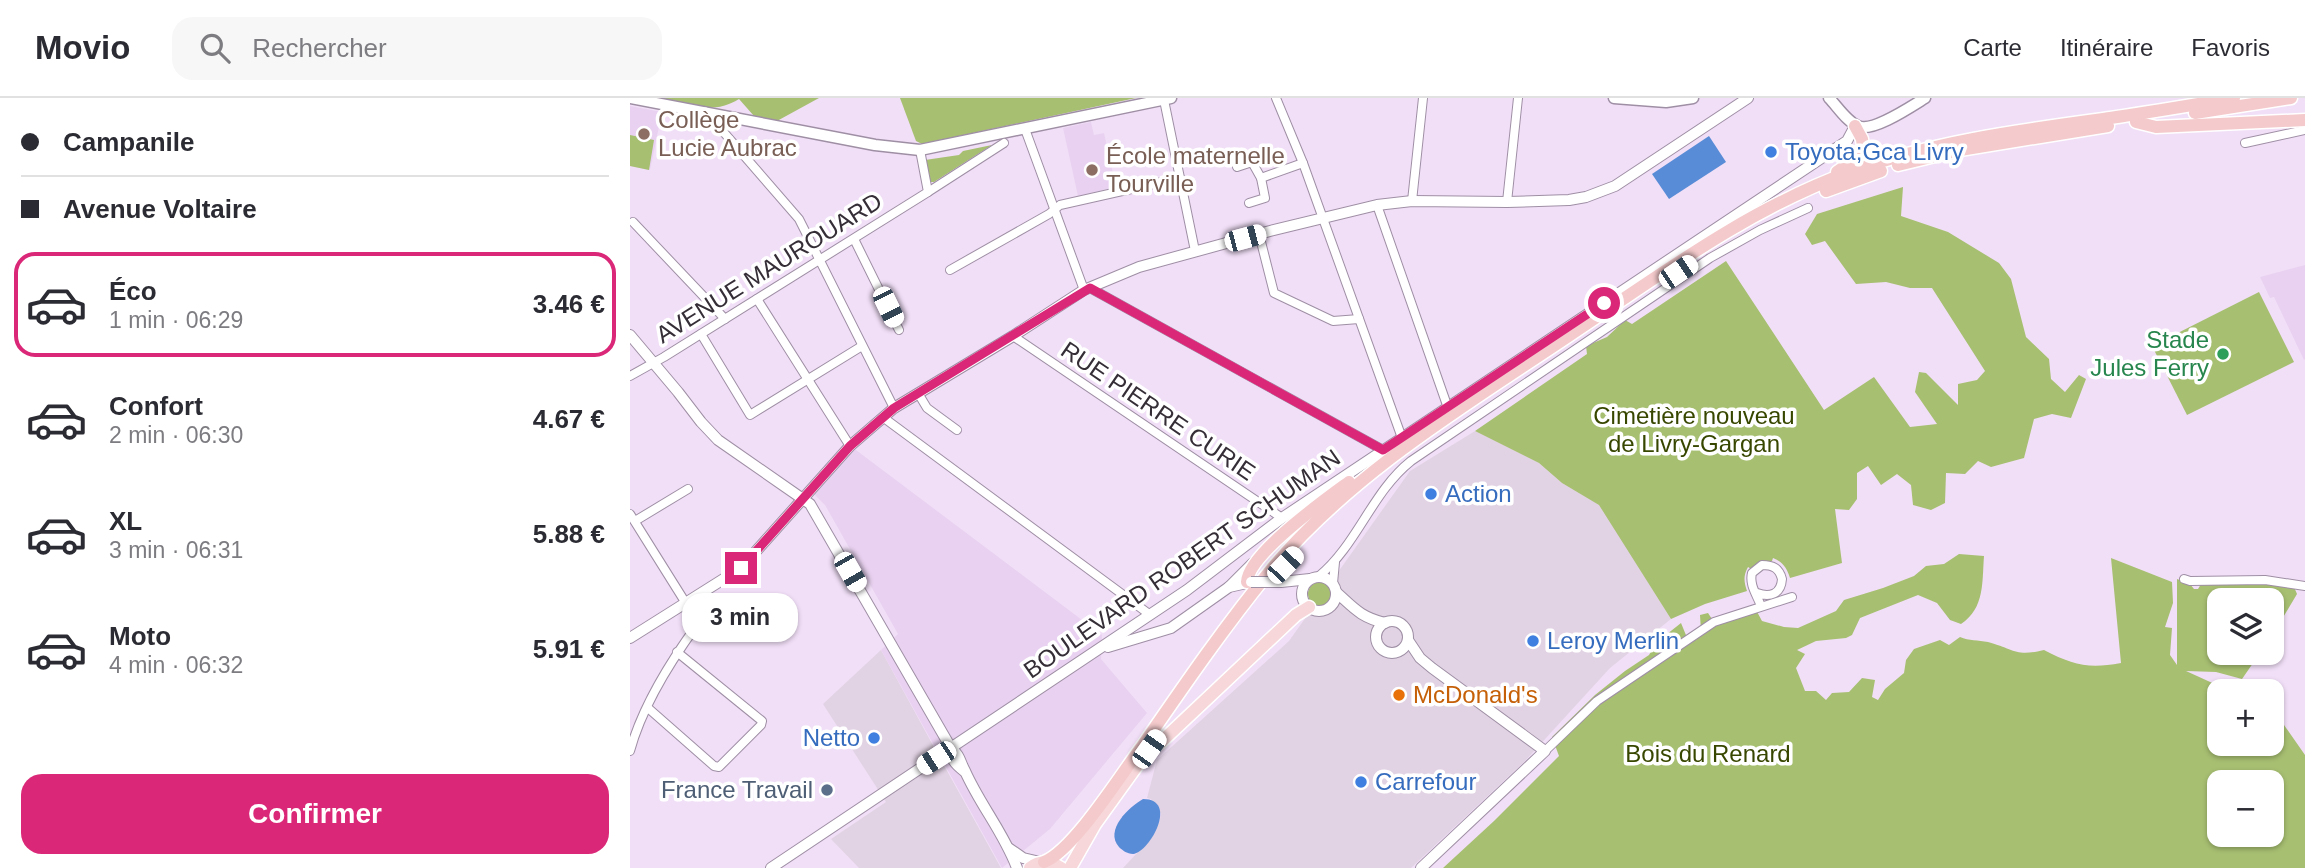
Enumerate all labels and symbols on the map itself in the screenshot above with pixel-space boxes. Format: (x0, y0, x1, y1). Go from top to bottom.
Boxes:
place label: Collège Lucie Aubrac (658, 106, 797, 161)
marker: Collège Lucie Aubrac (636, 126, 652, 142)
place label: Toyota;Gca Livry (1785, 138, 1964, 165)
place label: École maternelle Tourville (1106, 142, 1285, 197)
marker: Toyota;Gca Livry (1763, 144, 1779, 160)
marker: École maternelle Tourville (1084, 162, 1100, 178)
street label: AVENUE MAUROUARD (651, 187, 887, 348)
car (1222, 222, 1269, 254)
car (1655, 252, 1702, 292)
car (870, 284, 907, 330)
route start (1588, 287, 1620, 319)
place label: Stade Jules Ferry (2090, 326, 2209, 381)
street label: RUE PIERRE CURIE (1056, 336, 1260, 486)
marker: Stade Jules Ferry (2215, 346, 2231, 362)
park label: Cimetière nouveau de Livry-Gargan (1593, 402, 1795, 457)
street label: BOULEVARD ROBERT SCHUMAN (1018, 444, 1345, 684)
place label: Action (1445, 480, 1512, 507)
marker: Action (1423, 486, 1439, 502)
car (1263, 543, 1308, 587)
car (831, 549, 870, 595)
route end (725, 552, 757, 584)
callout: 3 min (683, 592, 799, 642)
place label: Leroy Merlin (1547, 627, 1679, 654)
marker: Leroy Merlin (1525, 633, 1541, 649)
place label: McDonald's (1413, 681, 1538, 708)
marker: McDonald's (1391, 687, 1407, 703)
place label: Netto (803, 724, 860, 751)
car (1129, 726, 1170, 772)
marker: Netto (866, 730, 882, 746)
car (913, 738, 960, 778)
park label: Bois du Renard (1625, 740, 1791, 767)
place label: Carrefour (1375, 768, 1476, 795)
marker: Carrefour (1353, 774, 1369, 790)
place label: France Travail (661, 776, 813, 803)
marker: France Travail (819, 782, 835, 798)

